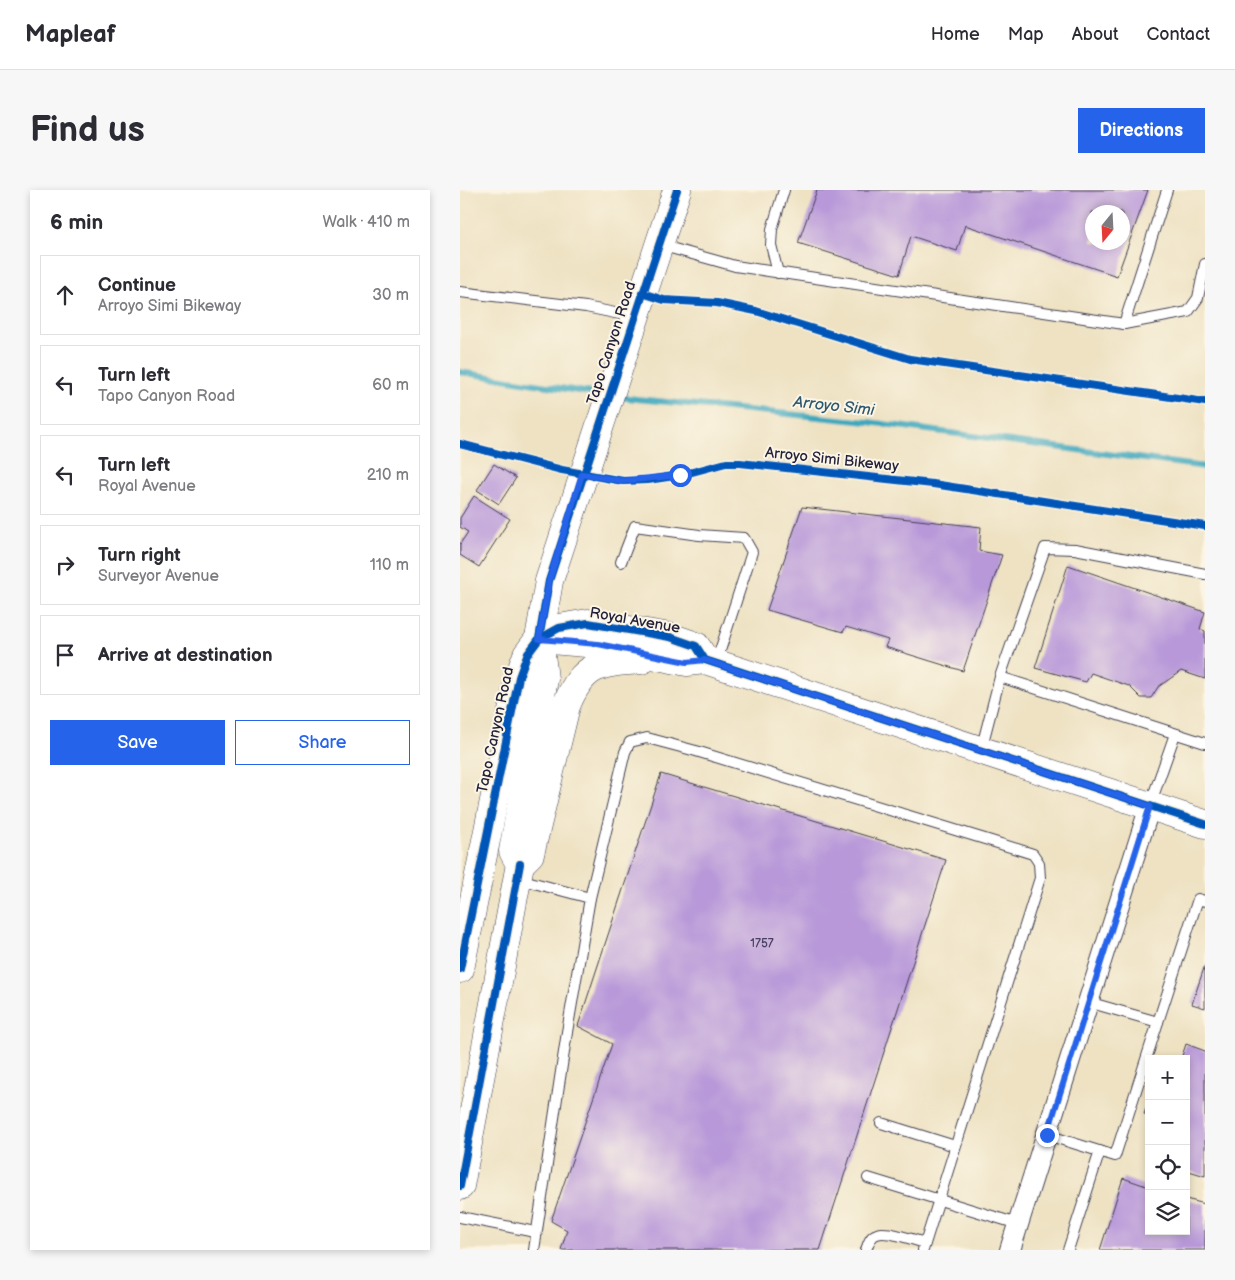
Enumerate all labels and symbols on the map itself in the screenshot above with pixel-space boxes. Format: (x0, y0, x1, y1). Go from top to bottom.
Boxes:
north arrow (1085, 205, 1130, 250)
street label: Tapo Canyon Road (583, 279, 640, 407)
water label: Arroyo Simi (792, 393, 877, 420)
street label: Arroyo Simi Bikeway (764, 443, 900, 476)
route start (669, 464, 692, 487)
street label: Royal Avenue (588, 603, 682, 638)
street label: Tapo Canyon Road (473, 665, 518, 795)
house number: 1757 (750, 936, 774, 951)
route end (1036, 1124, 1059, 1147)

